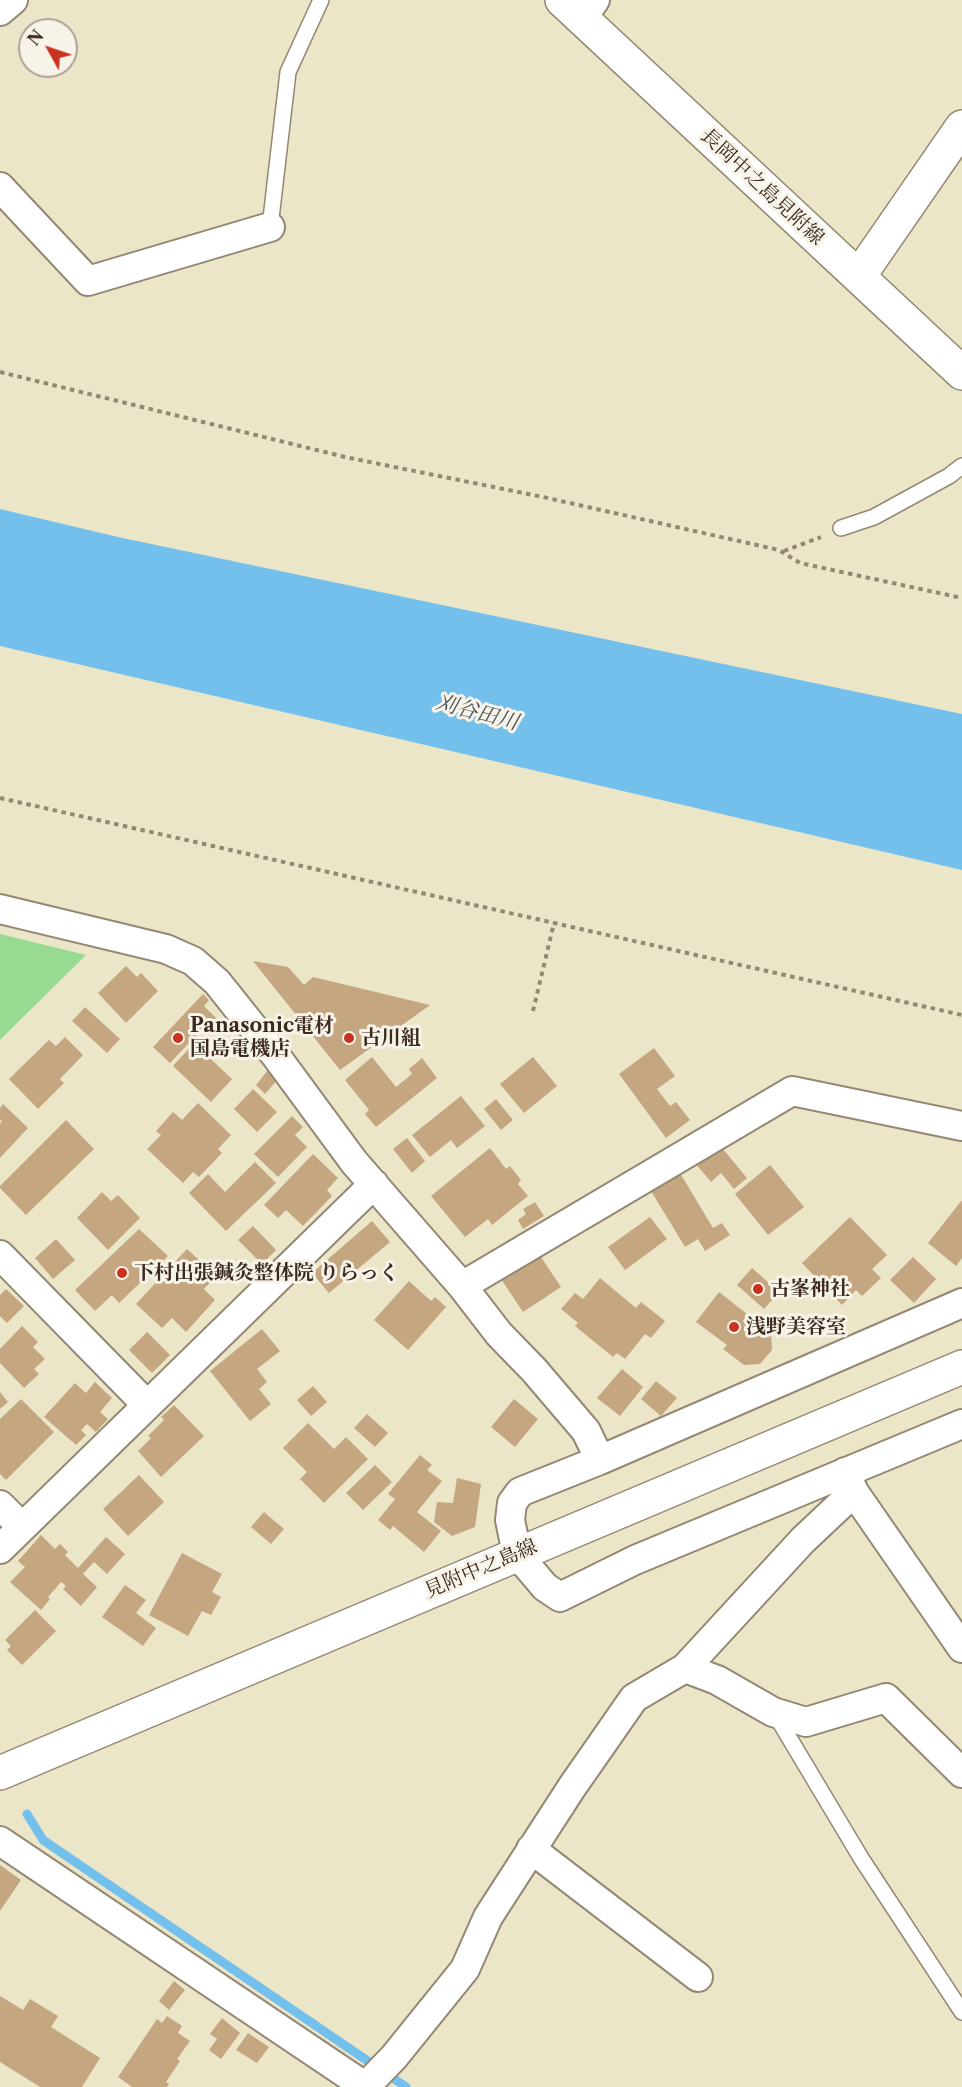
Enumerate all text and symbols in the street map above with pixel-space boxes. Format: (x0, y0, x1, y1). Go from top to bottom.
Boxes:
north arrow (18, 18, 78, 78)
text: N (24, 26, 48, 49)
street label: 長岡中之島見附線 (695, 124, 829, 250)
water label: 刈谷田川 (433, 690, 521, 736)
place label: Panasonic電材 国島電機店 (190, 1014, 334, 1061)
place label: 古川組 (361, 1026, 421, 1050)
marker: Panasonic電材 国島電機店 (171, 1031, 185, 1045)
marker: 古川組 (342, 1031, 356, 1045)
place label: 下村出張鍼灸整体院 りらっく (134, 1261, 399, 1285)
marker: 下村出張鍼灸整体院 りらっく (115, 1266, 129, 1280)
place label: 古峯神社 (770, 1277, 850, 1301)
marker: 古峯神社 (751, 1282, 765, 1296)
place label: 浅野美容室 (746, 1315, 846, 1339)
marker: 浅野美容室 (727, 1320, 741, 1334)
street label: 見附中之島線 (421, 1535, 541, 1603)

